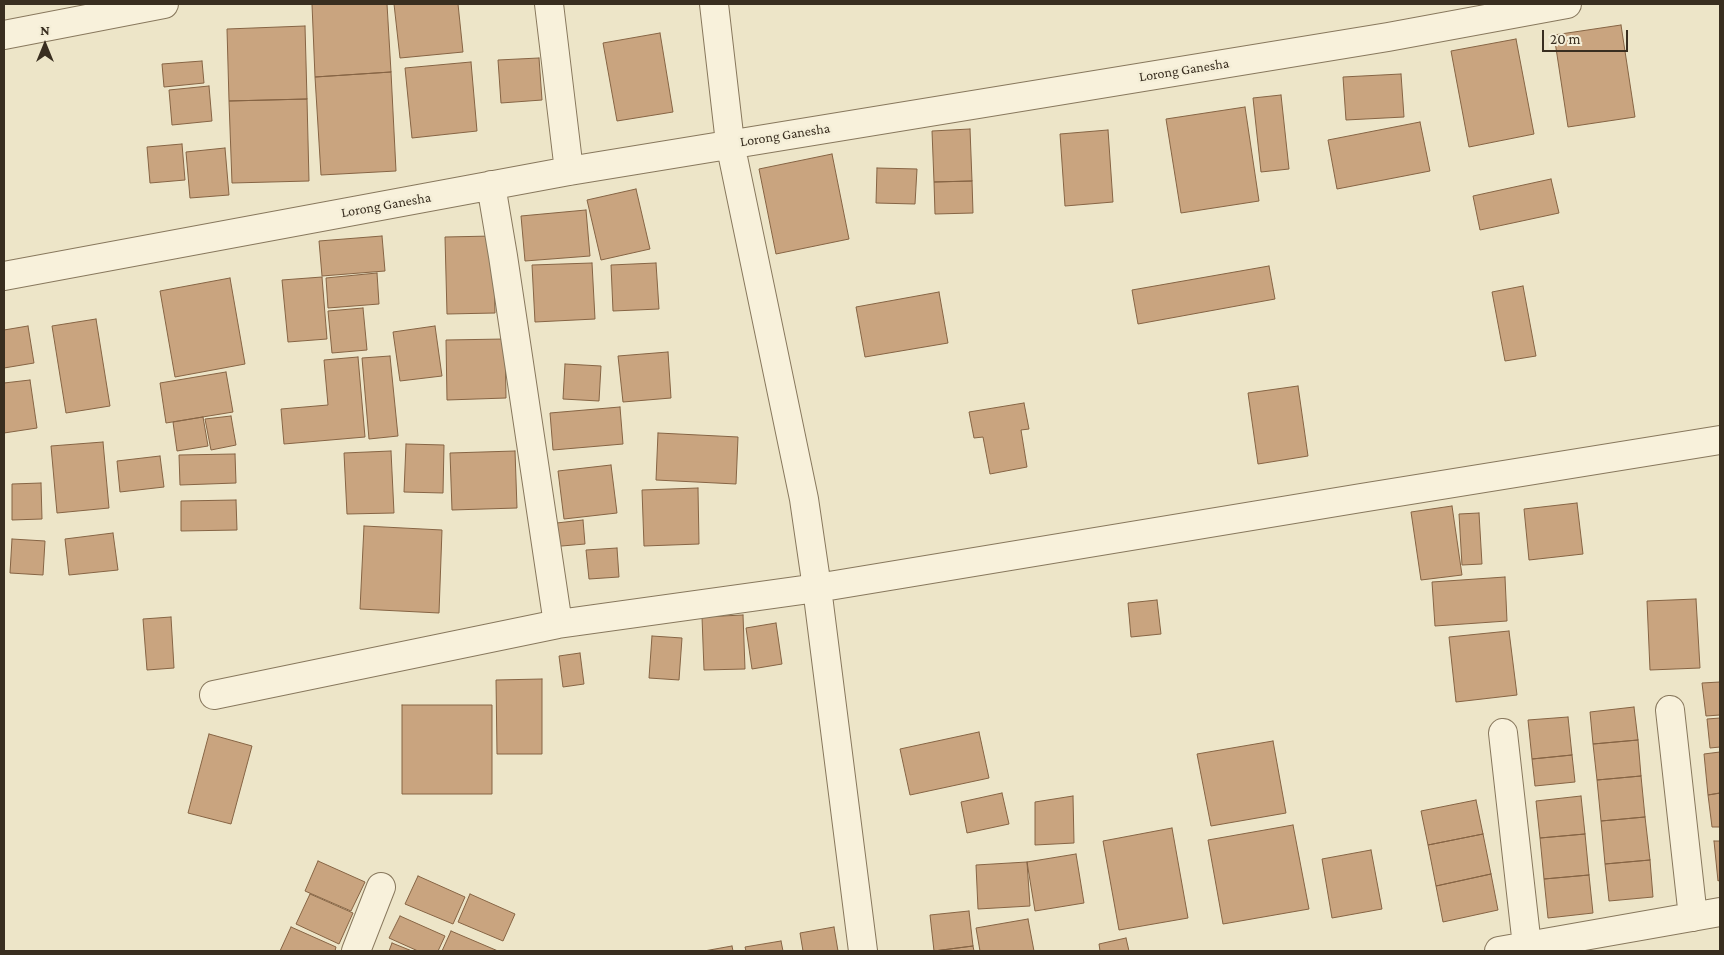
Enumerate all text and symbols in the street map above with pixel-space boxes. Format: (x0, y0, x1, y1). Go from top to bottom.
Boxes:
north arrow (20, 20, 70, 70)
scale bar (1544, 20, 1630, 52)
text: N (40, 22, 50, 38)
text: 20 m (1550, 31, 1581, 47)
street label: Lorong Ganesha (1138, 55, 1230, 85)
street label: Lorong Ganesha (739, 120, 831, 150)
street label: Lorong Ganesha (340, 189, 432, 221)

